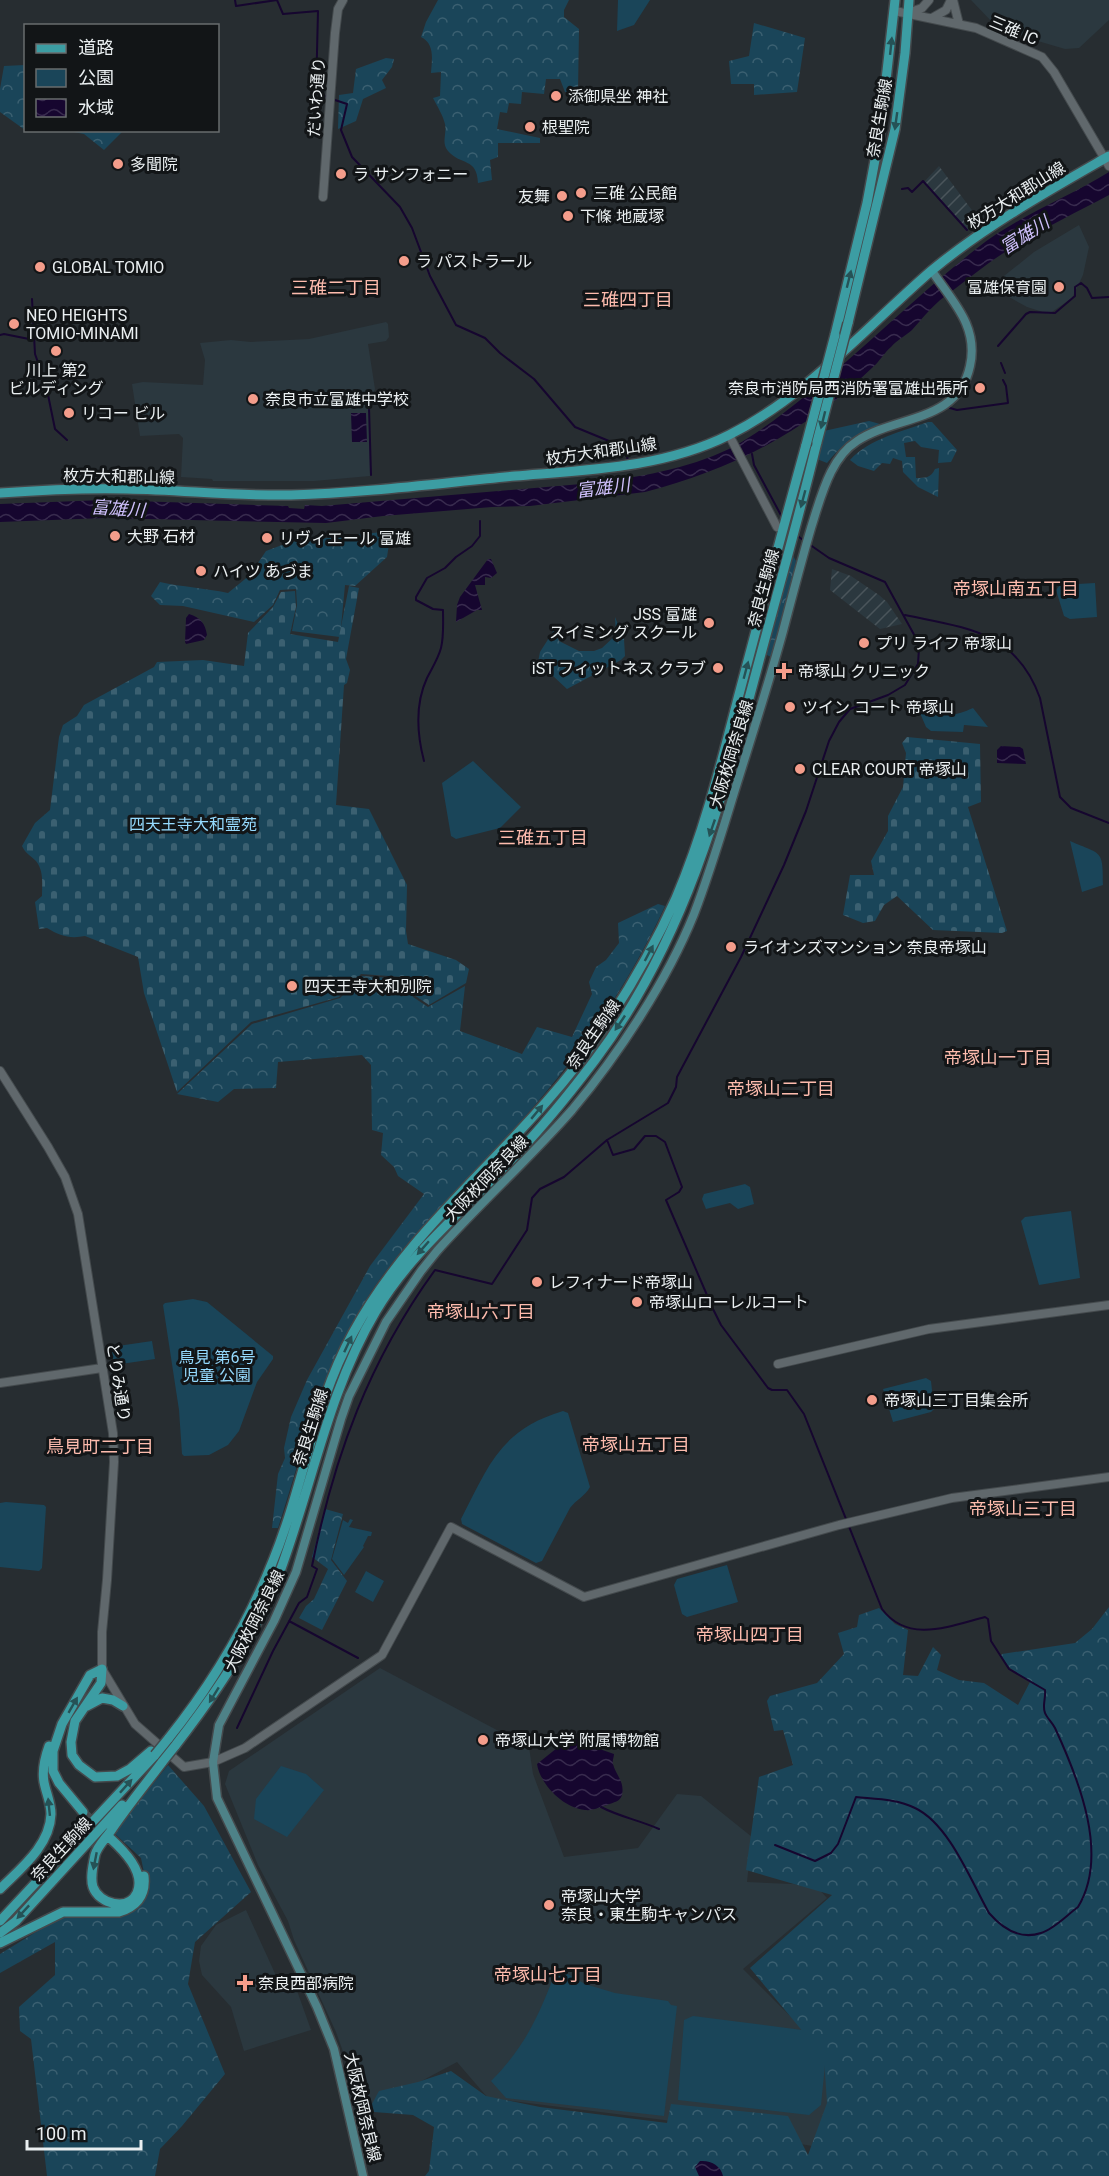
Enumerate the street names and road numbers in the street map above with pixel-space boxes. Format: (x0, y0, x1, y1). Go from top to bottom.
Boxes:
street label: 三碓 IC (987, 12, 1041, 49)
street label: だいわ通り (304, 56, 329, 138)
street label: 奈良生駒線 (863, 77, 896, 159)
street label: 枚方大和郡山線 (964, 158, 1069, 233)
street label: 枚方大和郡山線 (544, 434, 658, 469)
street label: 枚方大和郡山線 (63, 466, 175, 487)
street label: 奈良生駒線 (744, 547, 783, 629)
street label: 大阪枚岡奈良線 (706, 698, 757, 810)
street label: 奈良生駒線 (563, 996, 624, 1073)
street label: 大阪枚岡奈良線 (441, 1131, 532, 1225)
street label: とりみ通り (103, 1341, 134, 1423)
street label: 奈良生駒線 (289, 1386, 332, 1468)
street label: 大阪枚岡奈良線 (221, 1567, 288, 1675)
street label: 奈良生駒線 (27, 1814, 96, 1885)
street label: 大阪枚岡奈良線 (341, 2050, 384, 2164)

